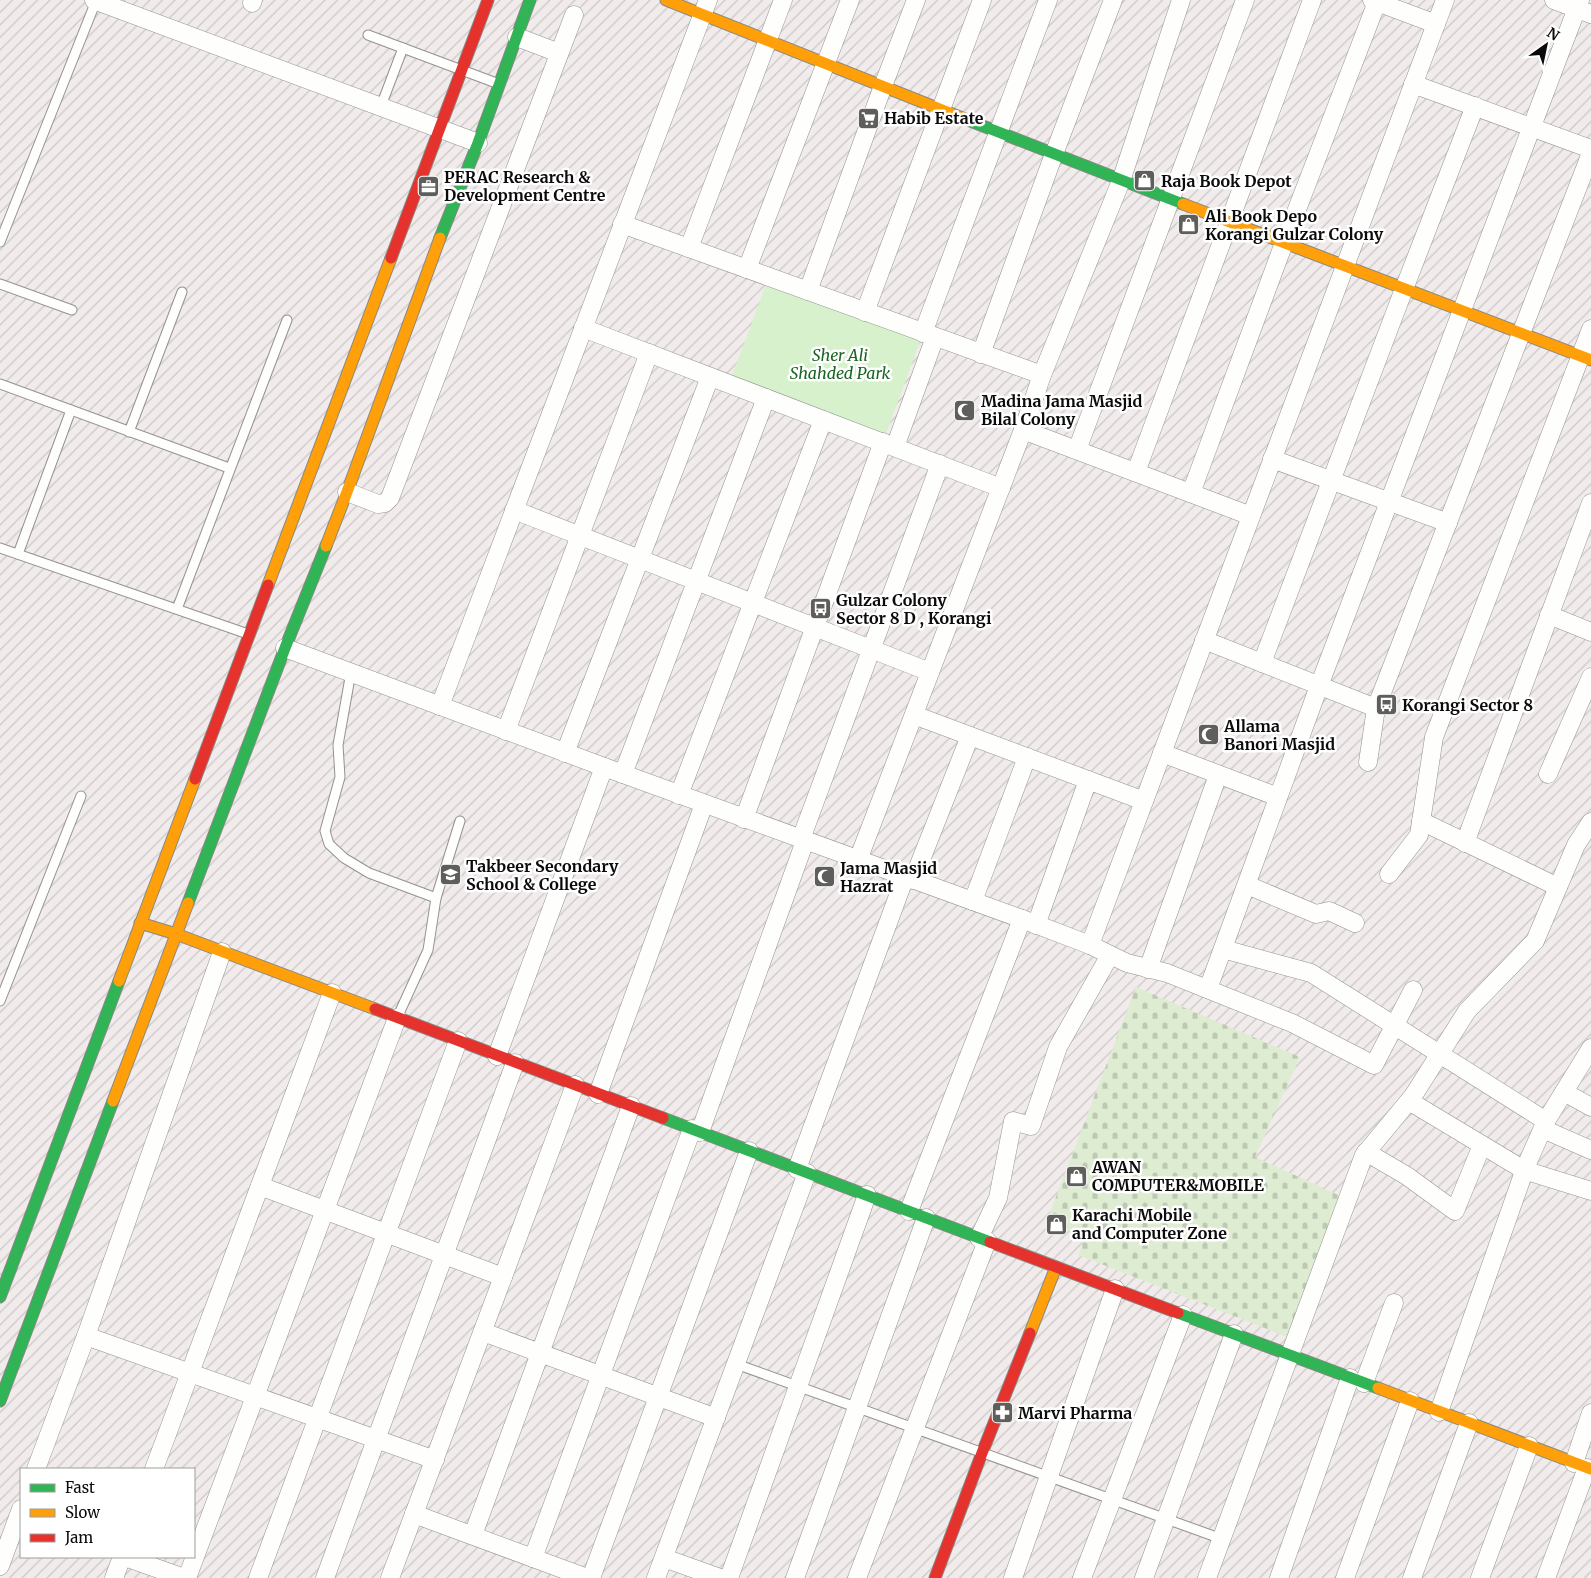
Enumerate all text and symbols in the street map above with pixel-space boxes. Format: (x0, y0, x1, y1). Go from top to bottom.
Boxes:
north arrow (1521, 20, 1571, 70)
text: N (1544, 24, 1563, 45)
supermarket icon: Habib Estate (856, 106, 880, 130)
place label: Habib Estate (884, 108, 984, 128)
place label: PERAC Research & Development Centre (444, 167, 606, 205)
shop icon: Raja Book Depot (1133, 169, 1157, 193)
place label: Raja Book Depot (1161, 171, 1292, 191)
office icon: PERAC Research & Development Centre (416, 174, 440, 198)
place label: Ali Book Depo Korangi Gulzar Colony (1204, 206, 1384, 244)
shop icon: Ali Book Depo Korangi Gulzar Colony (1177, 213, 1201, 237)
park label: Sher Ali Shahded Park (790, 345, 891, 383)
place label: Madina Jama Masjid Bilal Colony (981, 391, 1142, 429)
mosque icon: Madina Jama Masjid Bilal Colony (953, 398, 977, 422)
place label: Gulzar Colony Sector 8 D , Korangi (836, 590, 992, 629)
bus stop icon: Gulzar Colony Sector 8 D , Korangi (808, 597, 832, 621)
bus stop icon: Korangi Sector 8 (1374, 693, 1398, 717)
place label: Korangi Sector 8 (1402, 695, 1533, 715)
place label: Allama Banori Masjid (1223, 716, 1335, 754)
mosque icon: Allama Banori Masjid (1196, 723, 1220, 747)
place label: Takbeer Secondary School & College (466, 856, 619, 894)
place label: Jama Masjid Hazrat (839, 858, 937, 896)
school or university icon: Takbeer Secondary School & College (438, 863, 462, 887)
mosque icon: Jama Masjid Hazrat (812, 865, 836, 889)
place label: AWAN COMPUTER&MOBILE (1091, 1157, 1264, 1195)
shop icon: AWAN COMPUTER&MOBILE (1064, 1164, 1088, 1188)
place label: Karachi Mobile and Computer Zone (1072, 1205, 1227, 1243)
shop icon: Karachi Mobile and Computer Zone (1044, 1212, 1068, 1236)
pharmacy icon: Marvi Pharma (990, 1401, 1014, 1425)
place label: Marvi Pharma (1018, 1403, 1132, 1423)
legend (20, 1468, 195, 1558)
text: Fast (65, 1478, 95, 1497)
text: Slow (65, 1503, 100, 1522)
text: Jam (64, 1528, 93, 1547)

